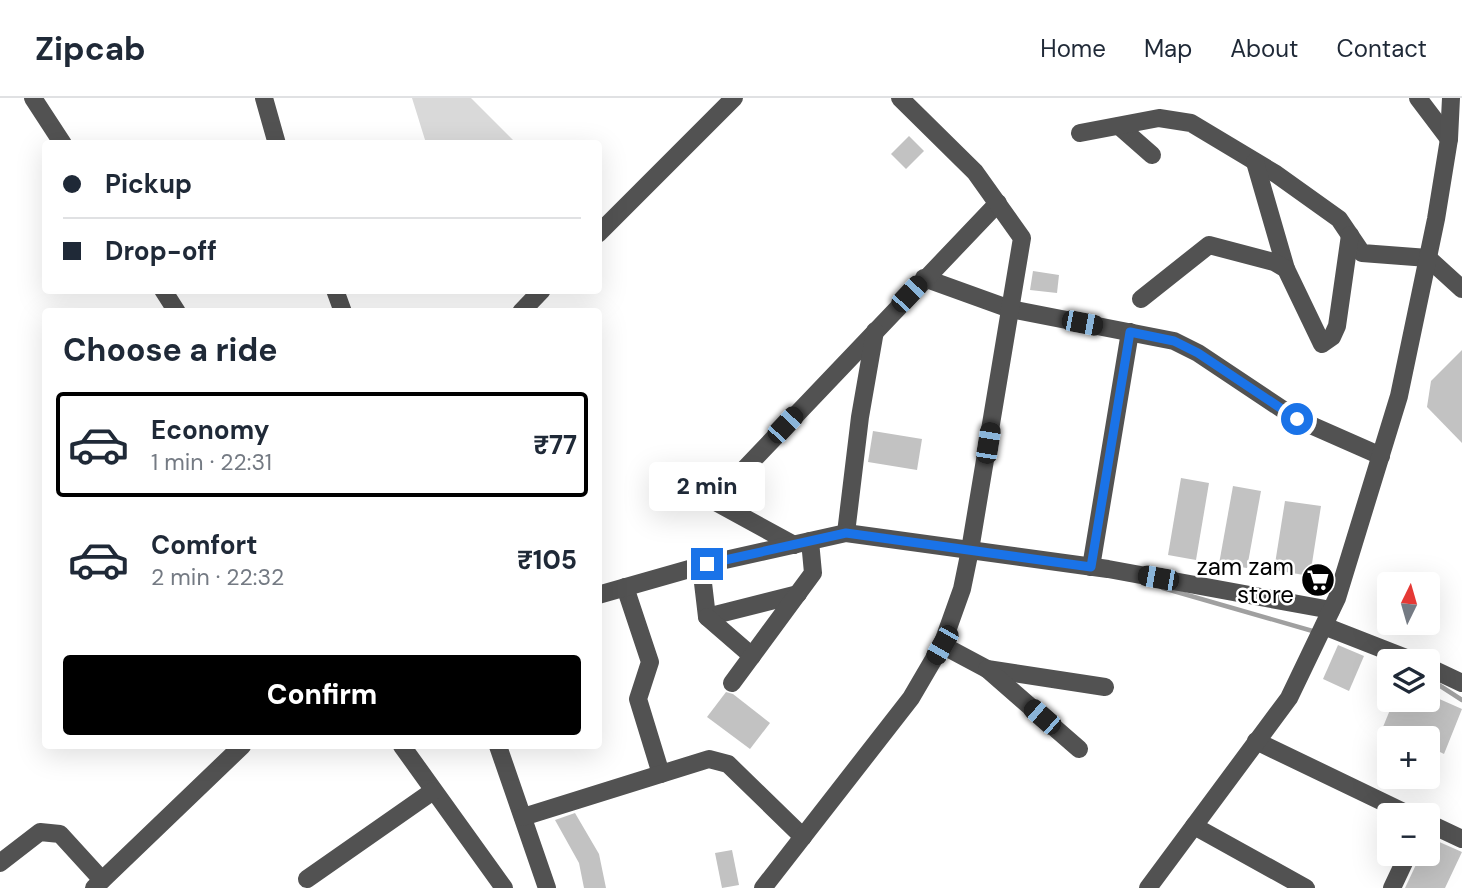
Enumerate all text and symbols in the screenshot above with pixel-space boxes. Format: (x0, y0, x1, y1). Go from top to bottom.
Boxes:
text: Zipcab (35, 27, 146, 70)
text: Home (1040, 33, 1106, 64)
text: Map (1144, 33, 1192, 64)
text: About (1230, 33, 1299, 64)
text: Contact (1337, 33, 1427, 64)
text: Pickup (105, 167, 192, 201)
text: Drop-off (105, 234, 217, 268)
car (887, 271, 932, 317)
car (1060, 309, 1105, 337)
text: Choose a ride (63, 329, 278, 371)
car (763, 402, 808, 448)
route start (1281, 403, 1313, 435)
icon: car (67, 413, 130, 476)
text: Economy (151, 413, 269, 447)
car (975, 421, 1002, 465)
text: ₹77 (533, 428, 577, 462)
text: 1 min · 22:31 (151, 447, 272, 477)
callout: 2 min (649, 462, 765, 512)
text: 2 min (676, 471, 738, 501)
icon: car (67, 528, 130, 591)
text: Comfort (151, 528, 257, 562)
text: ₹105 (517, 543, 577, 577)
route end (691, 548, 723, 580)
place label: zam zam store (1197, 551, 1294, 610)
supermarket icon: zam zam store (1299, 561, 1337, 599)
text: 2 min · 22:32 (151, 562, 284, 592)
car (1136, 564, 1181, 592)
north arrow (1377, 572, 1440, 635)
map controls (1377, 572, 1440, 866)
car (923, 622, 962, 668)
button: layers (1377, 649, 1440, 712)
button: Confirm (63, 655, 581, 735)
car (1020, 695, 1065, 739)
button: + (1377, 726, 1440, 789)
button: − (1377, 803, 1440, 866)

